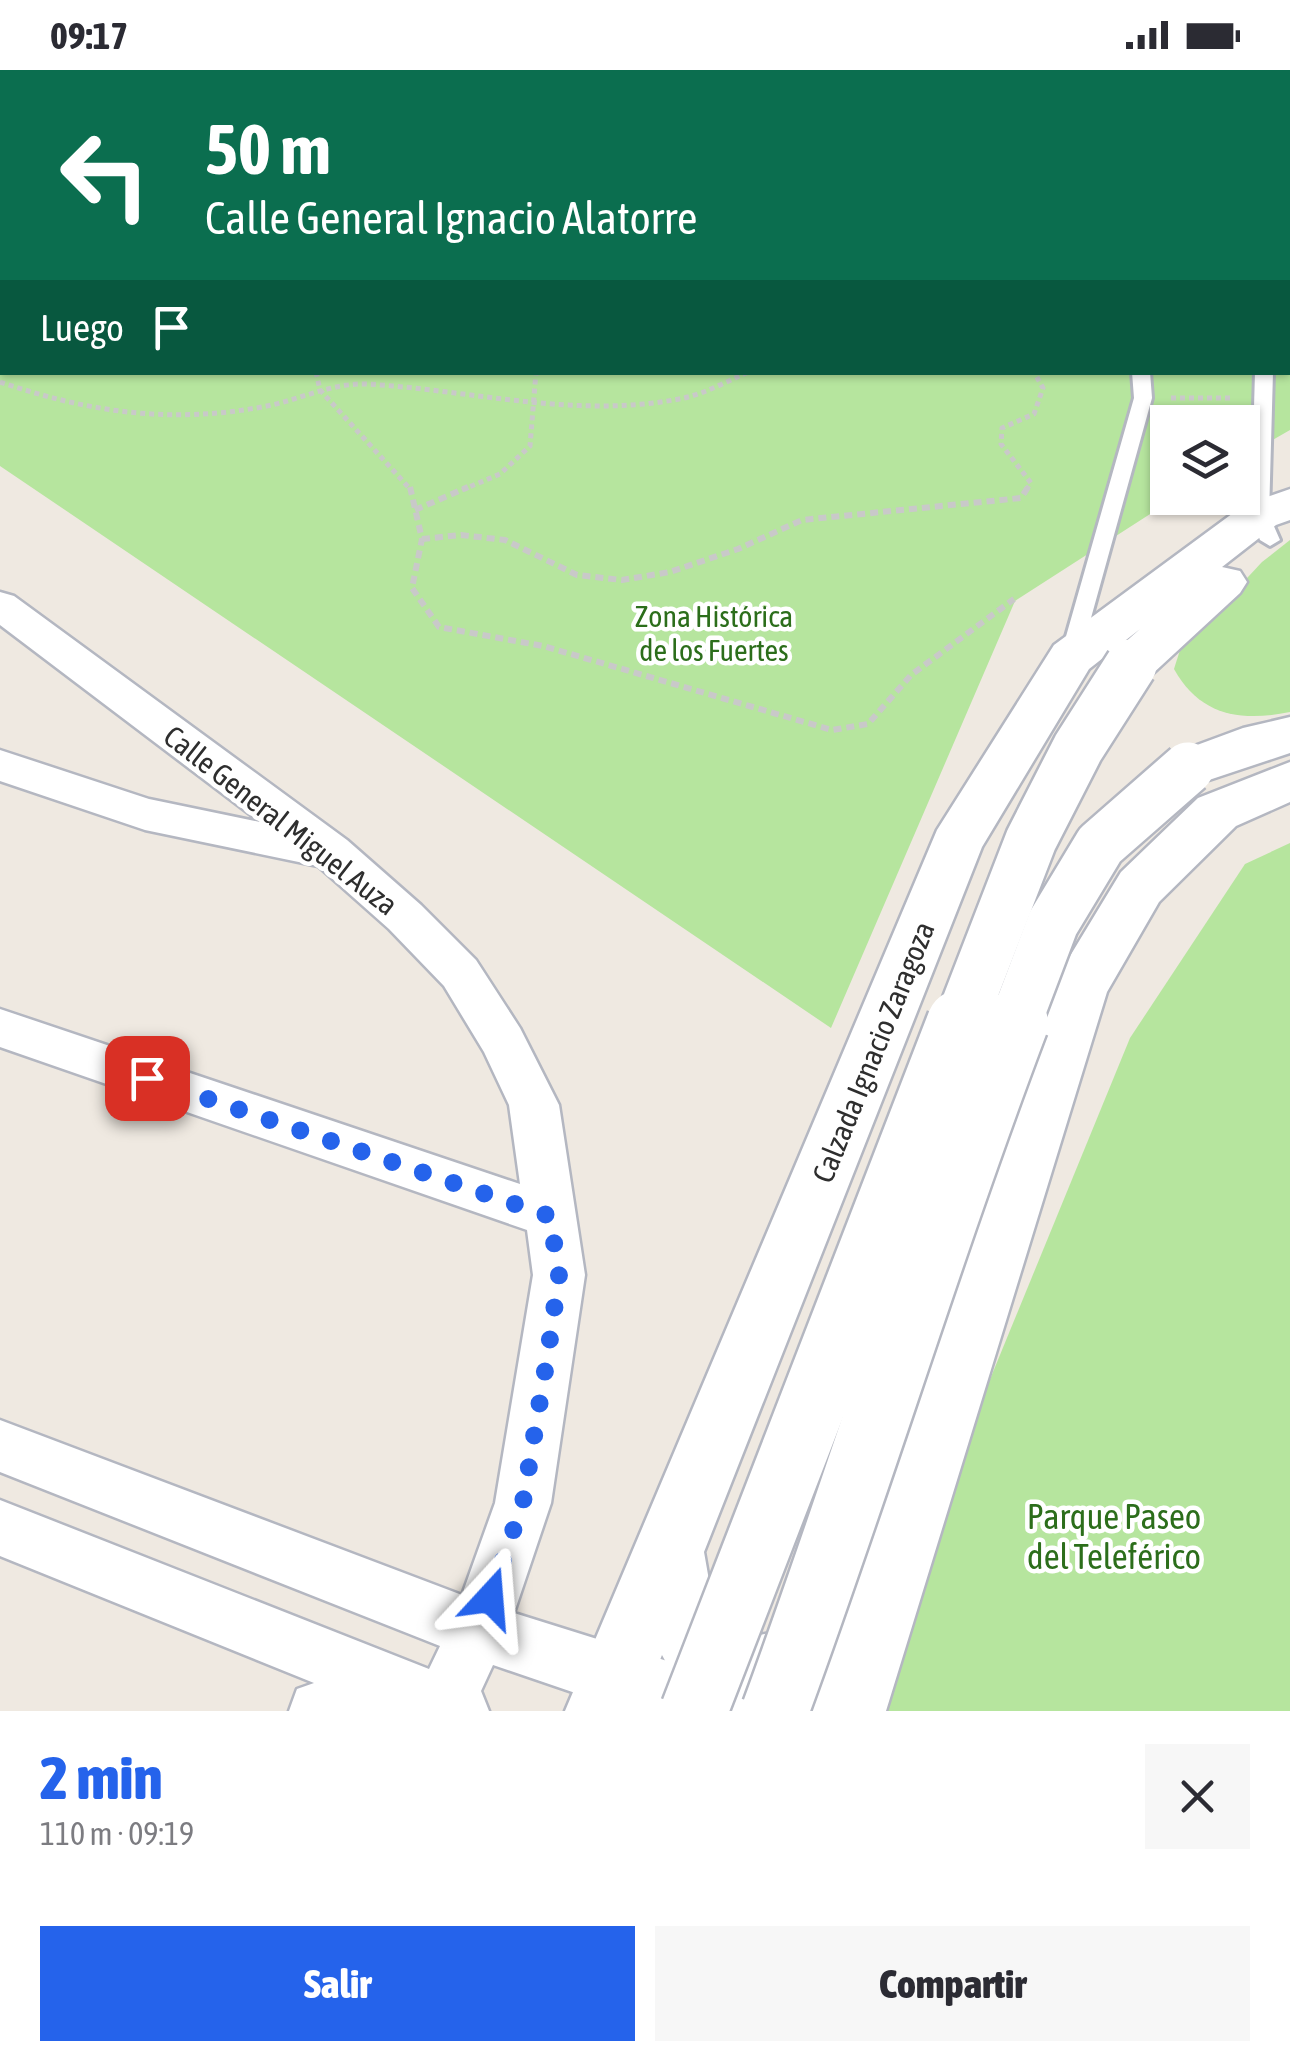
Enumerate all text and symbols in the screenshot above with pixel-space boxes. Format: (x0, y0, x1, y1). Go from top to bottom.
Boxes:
text: 09:17 (50, 14, 128, 57)
text: 50 m (205, 109, 331, 189)
icon: left (40, 110, 170, 240)
text: Calle General Ignacio Alatorre (205, 192, 698, 244)
icon: arrive (144, 300, 199, 355)
text: Luego (40, 306, 124, 349)
map controls (1150, 405, 1260, 515)
button: layers (1150, 405, 1260, 515)
park label: Zona Histórica de los Fuertes (635, 599, 793, 667)
street label: Calle General Miguel Auza (158, 718, 404, 922)
street label: Calzada Ignacio Zaragoza (805, 917, 941, 1187)
pin (105, 1036, 190, 1121)
icon: arrive (120, 1051, 175, 1106)
park label: Parque Paseo del Teleférico (1027, 1496, 1201, 1576)
position arrow (438, 1546, 542, 1650)
text: 2 min (40, 1743, 163, 1812)
button: close (1145, 1744, 1250, 1849)
text: 110 m · 09:19 (40, 1815, 194, 1852)
button: Salir (40, 1926, 635, 2041)
button: Compartir (655, 1926, 1250, 2041)

